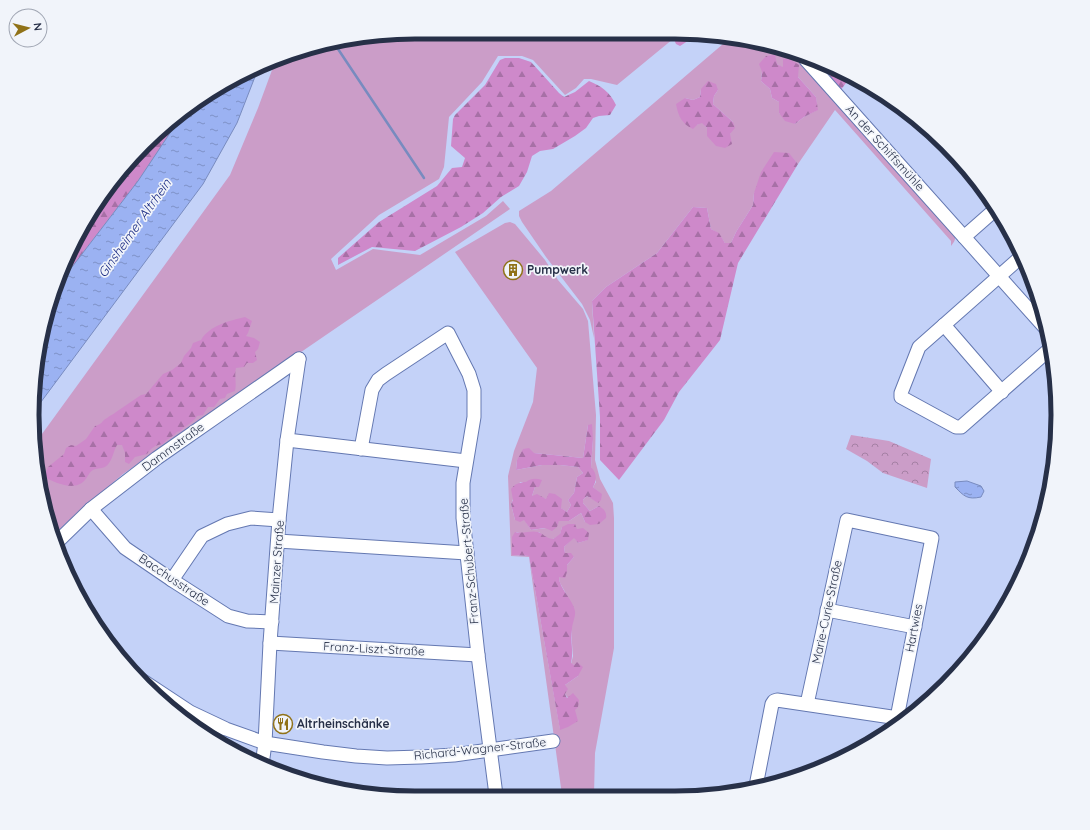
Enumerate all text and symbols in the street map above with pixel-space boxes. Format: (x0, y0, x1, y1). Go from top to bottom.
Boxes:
north arrow (8, 8, 48, 48)
text: N (30, 22, 45, 32)
street label: An der Schiffsmühle (843, 102, 928, 194)
water label: Ginsheimer Altrhein (94, 175, 174, 280)
building icon: Pumpwerk (502, 259, 524, 281)
place label: Pumpwerk (527, 262, 588, 277)
street label: Dammstraße (139, 419, 207, 474)
street label: Franz-Schubert-Straße (456, 497, 481, 625)
street label: Mainzer Straße (266, 520, 287, 604)
street label: Bacchusstraße (136, 550, 213, 609)
street label: Marie-Curie-Straße (808, 558, 845, 665)
street label: Hartwies (901, 602, 926, 653)
street label: Franz-Liszt-Straße (323, 638, 425, 659)
restaurant icon: Altrheinschänke (272, 713, 294, 735)
place label: Altrheinschänke (297, 716, 389, 731)
street label: Richard-Wagner-Straße (413, 734, 547, 763)

